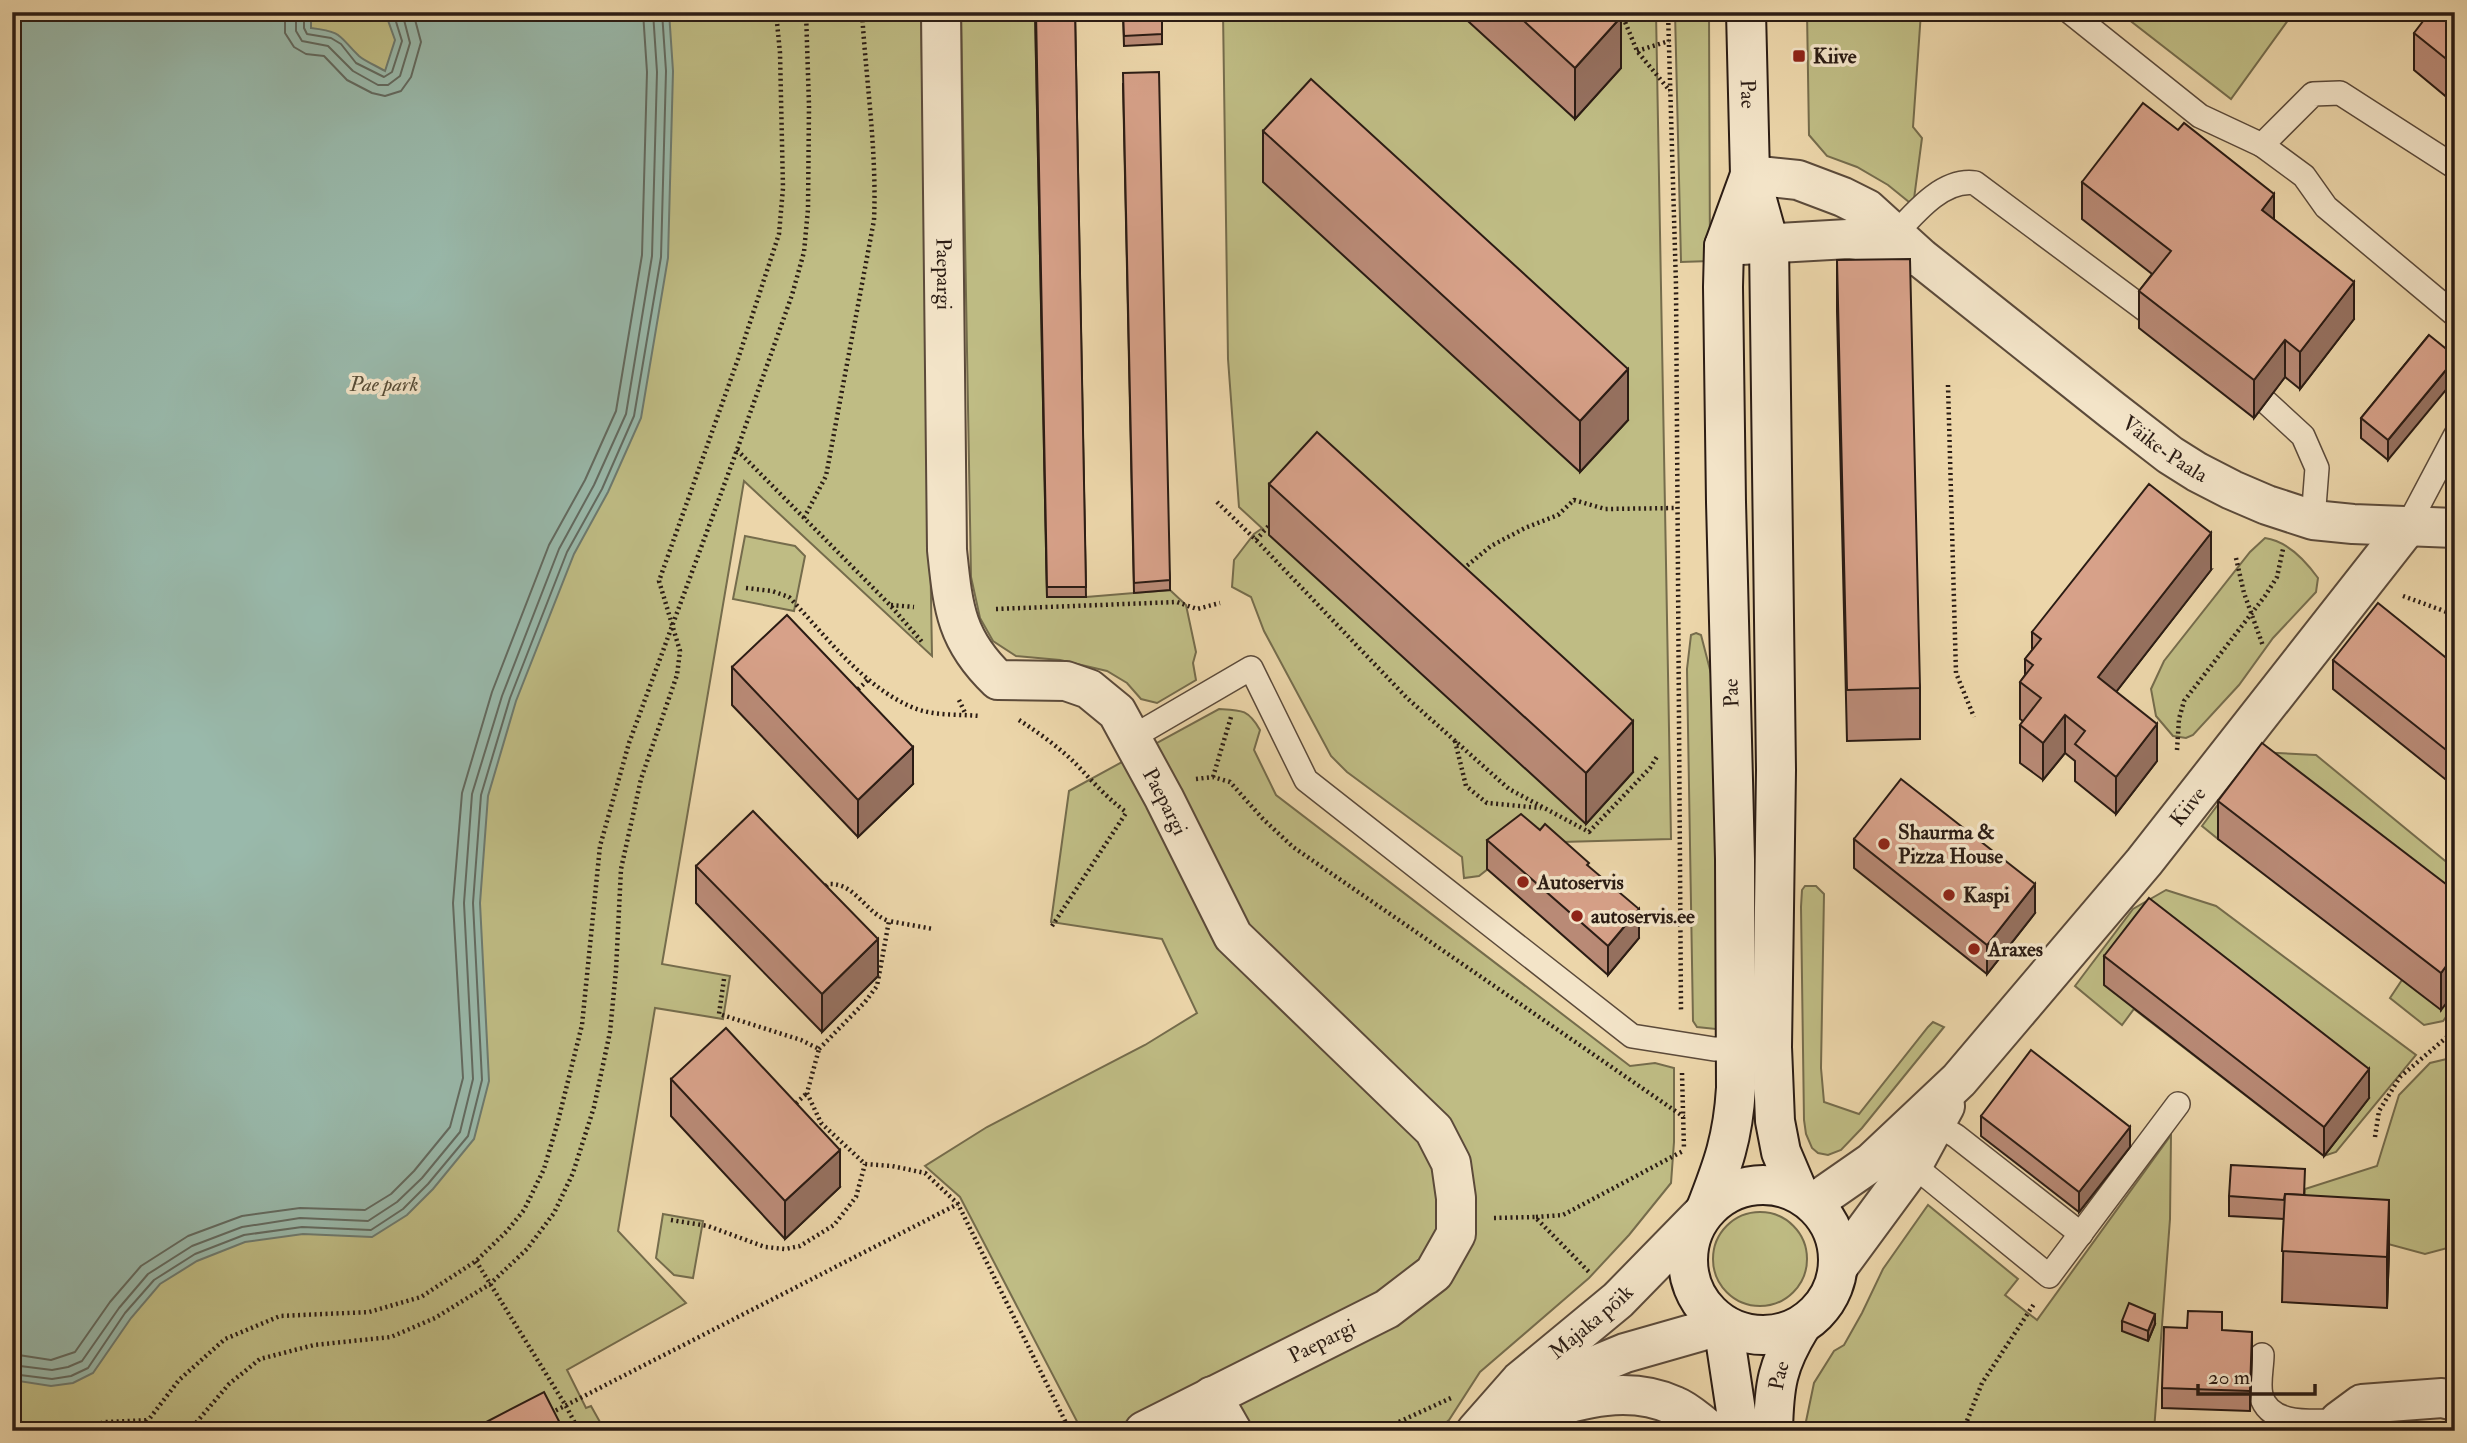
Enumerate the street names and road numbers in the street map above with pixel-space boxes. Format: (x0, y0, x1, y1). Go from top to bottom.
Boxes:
street label: Pae (1734, 79, 1761, 109)
street label: Paepargi (930, 238, 957, 311)
street label: Väike-Paala (2116, 410, 2212, 489)
street label: Pae (1717, 678, 1746, 708)
street label: Paepargi (1136, 763, 1194, 840)
street label: Kiive (2164, 781, 2212, 832)
street label: Majaka põik (1544, 1279, 1639, 1365)
street label: Paepargi (1284, 1313, 1361, 1370)
street label: Pae (1763, 1357, 1796, 1392)

